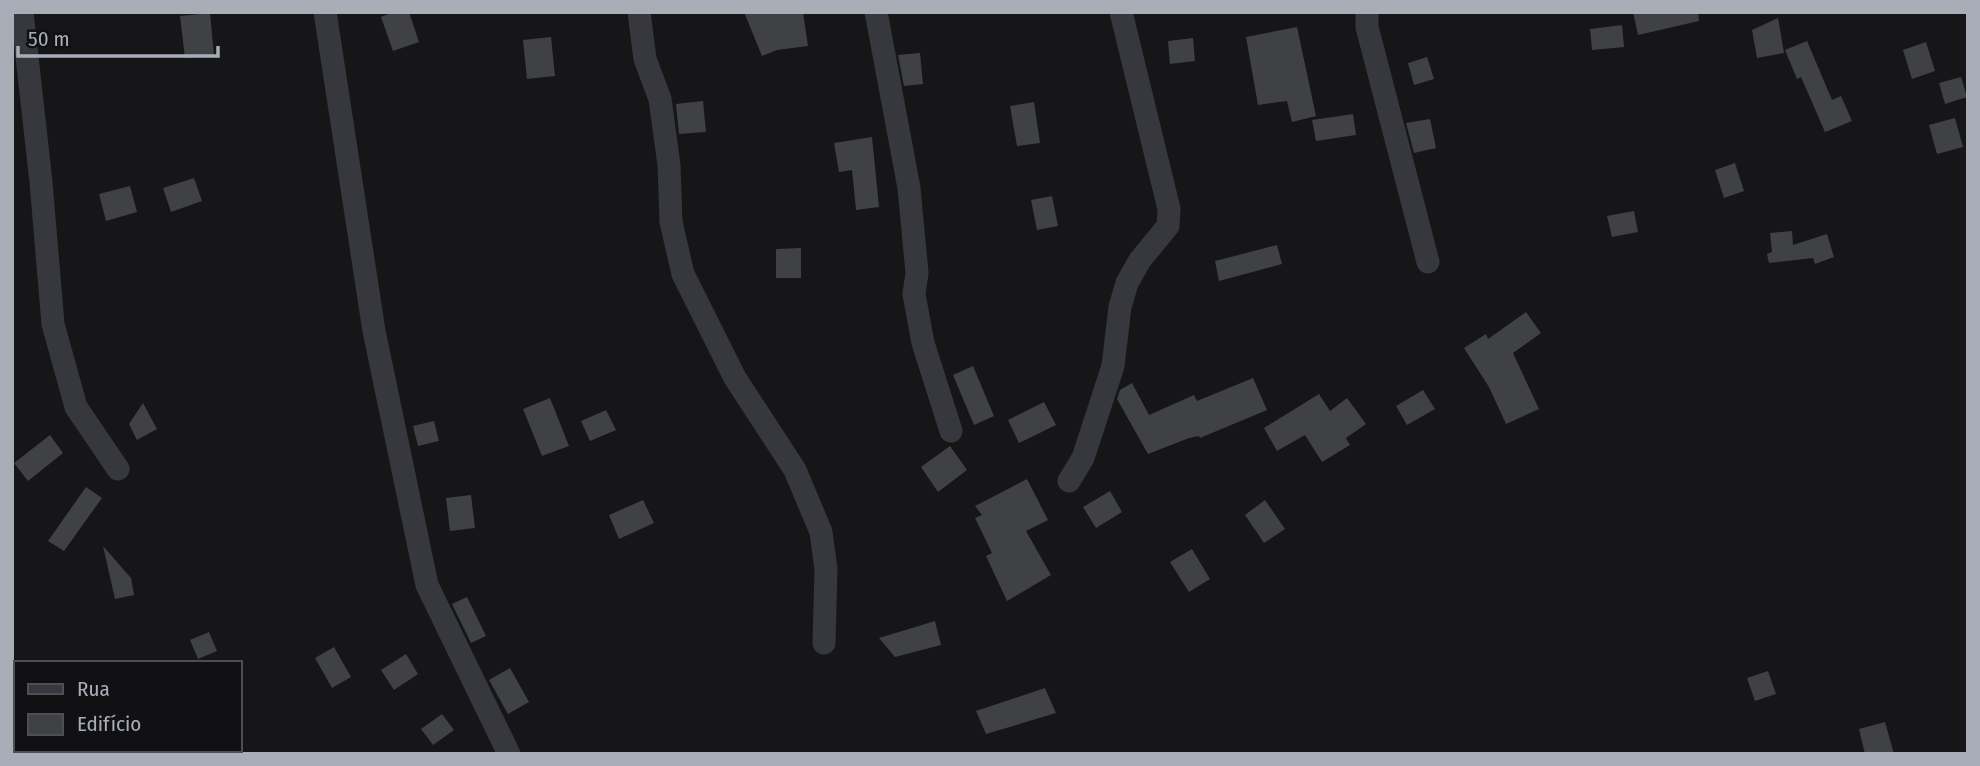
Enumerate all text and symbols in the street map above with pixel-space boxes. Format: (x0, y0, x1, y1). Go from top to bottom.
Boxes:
scale bar (18, 14, 217, 58)
text: 50 m (28, 26, 70, 52)
legend (14, 661, 242, 752)
text: Rua (77, 676, 110, 702)
text: Edifício (77, 711, 141, 737)

